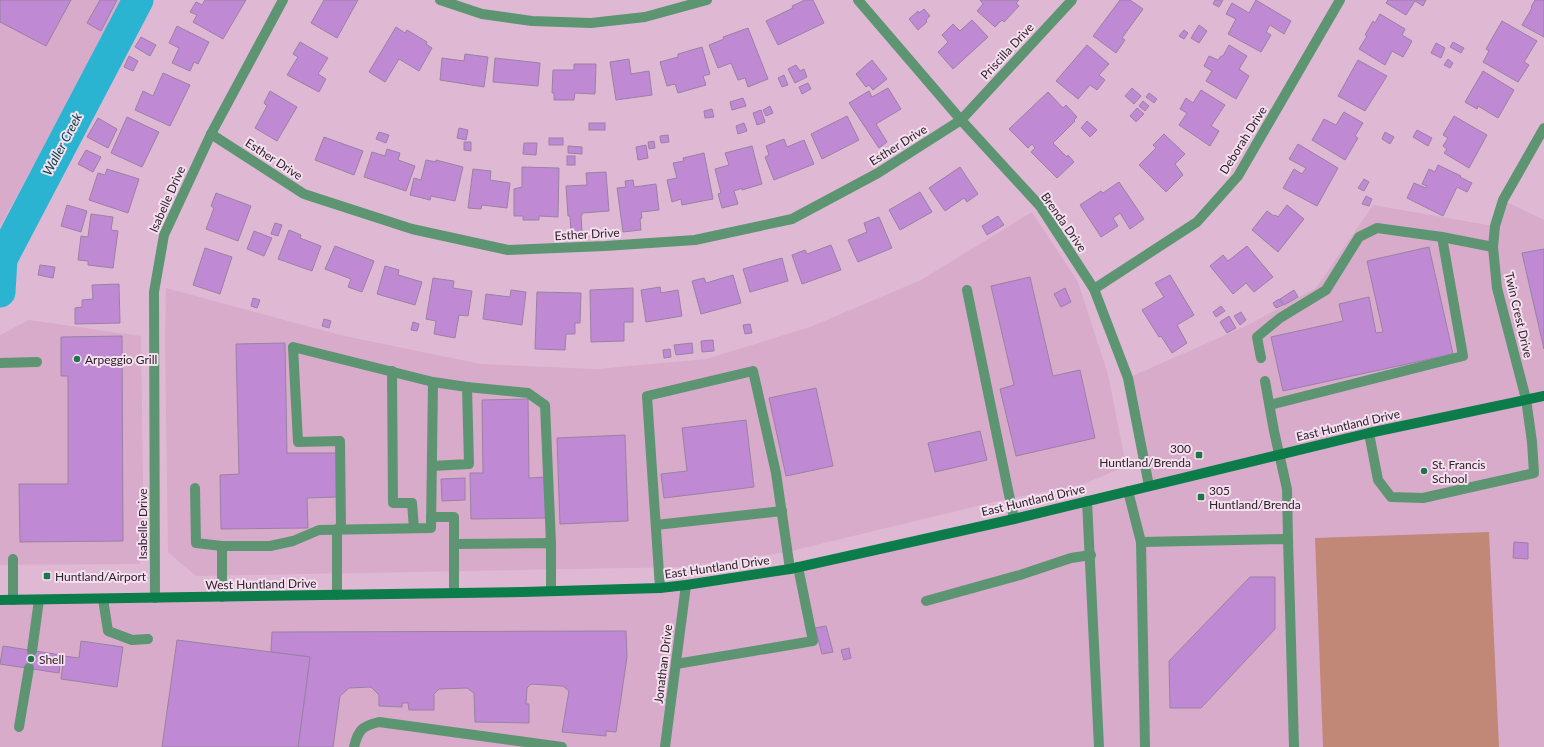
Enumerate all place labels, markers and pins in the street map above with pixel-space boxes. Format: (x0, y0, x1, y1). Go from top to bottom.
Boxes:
place label: Arpeggio Grill (85, 352, 157, 367)
marker: Arpeggio Grill (72, 354, 82, 364)
place label: 300 Huntland/Brenda (1099, 441, 1191, 470)
marker: 300 Huntland/Brenda (1194, 450, 1204, 460)
place label: St. Francis School (1432, 457, 1485, 486)
marker: St. Francis School (1419, 466, 1429, 476)
place label: 305 Huntland/Brenda (1209, 483, 1301, 512)
marker: 305 Huntland/Brenda (1196, 492, 1206, 502)
place label: Huntland/Airport (55, 569, 147, 584)
marker: Huntland/Airport (42, 571, 52, 581)
place label: Shell (39, 652, 64, 667)
marker: Shell (26, 654, 36, 664)

